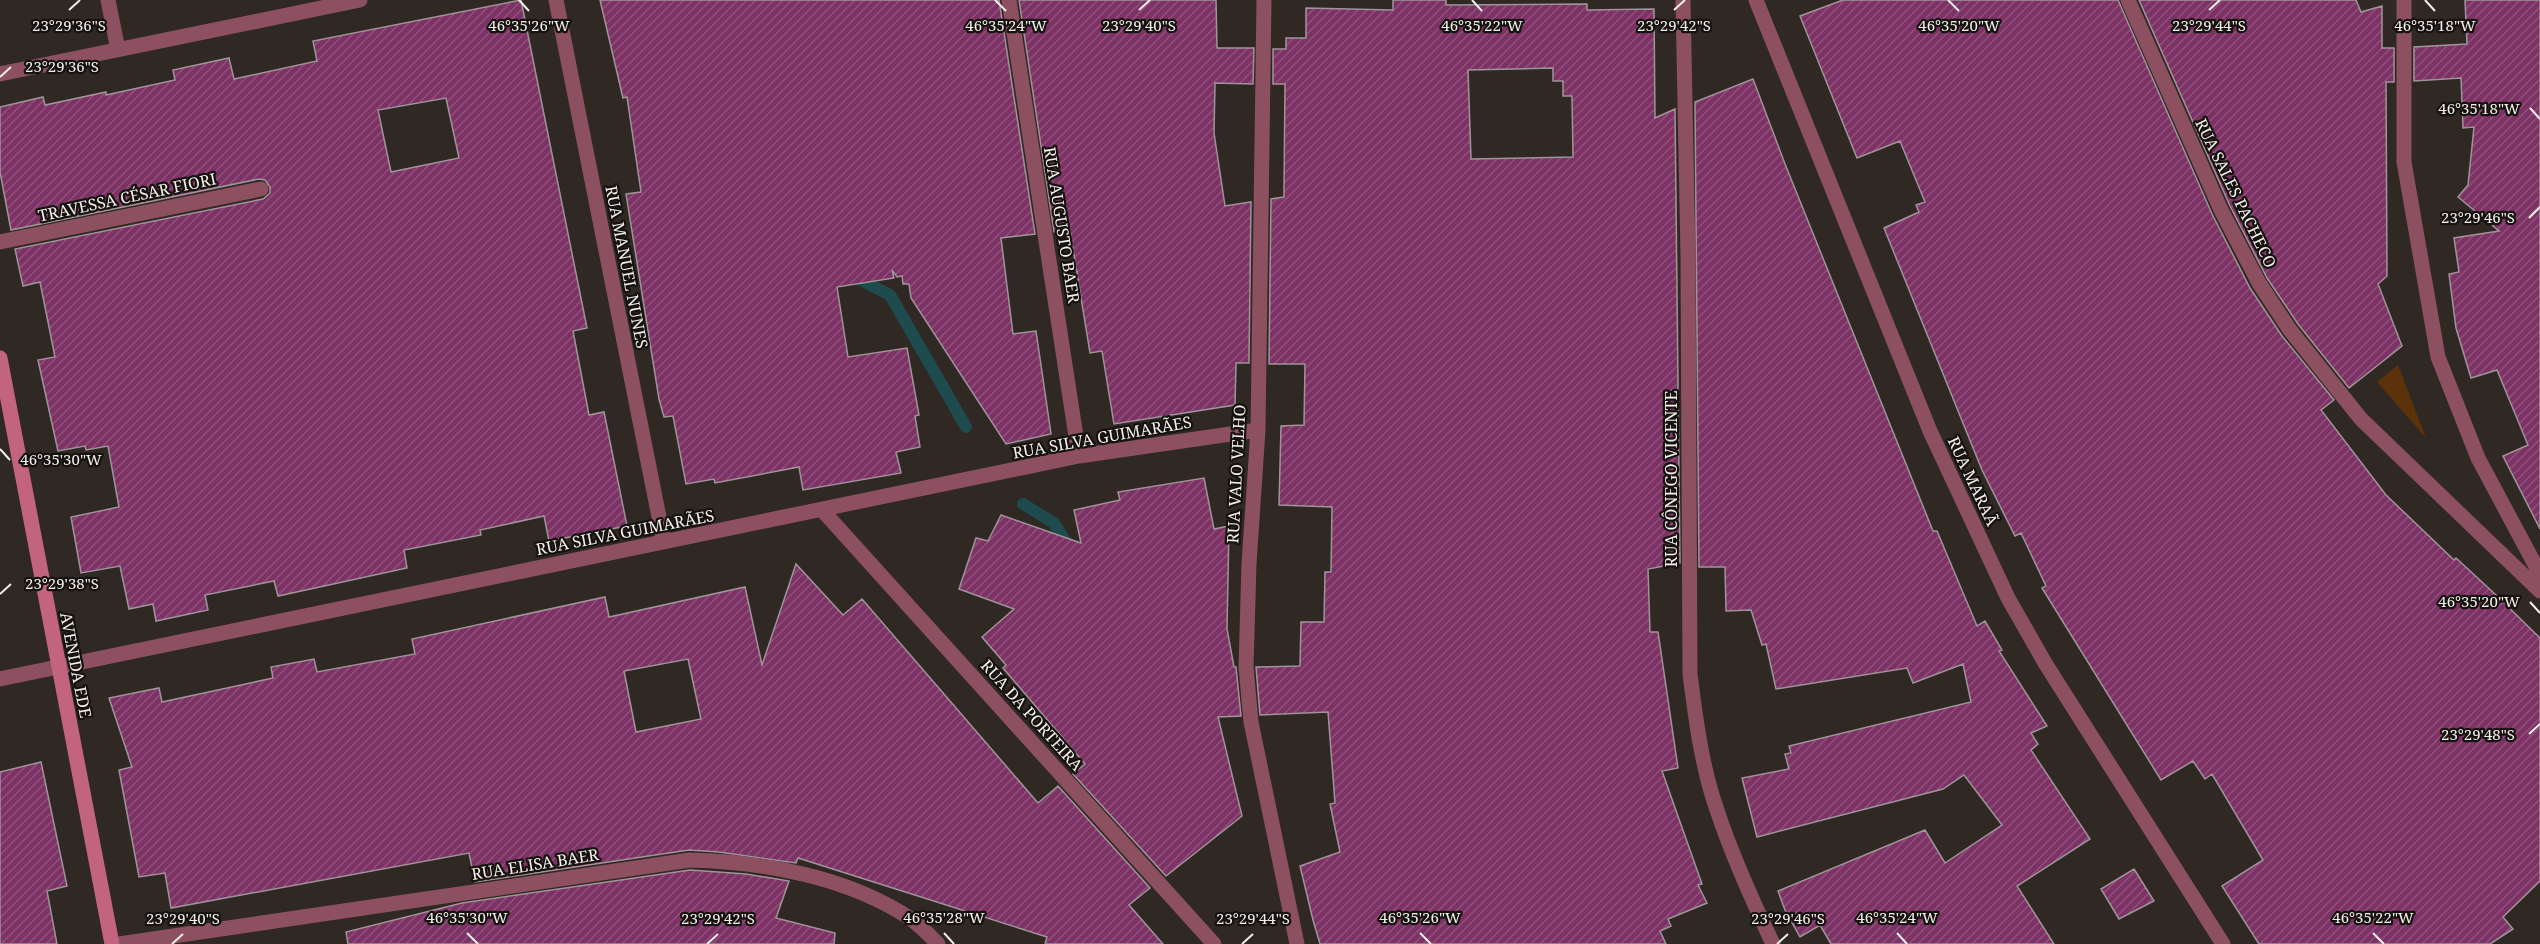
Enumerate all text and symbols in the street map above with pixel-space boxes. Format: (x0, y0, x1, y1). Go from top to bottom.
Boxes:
text: 23°29'36"S (32, 15, 106, 35)
text: 46°35'26"W (488, 15, 570, 35)
text: 46°35'24"W (965, 15, 1047, 35)
text: 23°29'40"S (1102, 15, 1176, 35)
text: 46°35'22"W (1441, 15, 1523, 35)
text: 23°29'42"S (1637, 15, 1711, 35)
text: 46°35'20"W (1918, 15, 2000, 35)
text: 23°29'44"S (2172, 15, 2246, 35)
text: 46°35'18"W (2394, 15, 2476, 35)
text: 23°29'36"S (25, 56, 99, 76)
text: 46°35'18"W (2438, 98, 2520, 118)
street label: RUA SALES PACHECO (2190, 115, 2282, 271)
street label: RUA AUGUSTO BAER (1039, 145, 1085, 305)
street label: TRAVESSA CÉSAR FIORI (36, 167, 218, 227)
street label: RUA MANUEL NUNES (600, 184, 654, 350)
text: 23°29'46"S (2441, 207, 2515, 227)
street label: RUA CÔNEGO VICENTE (1660, 391, 1682, 567)
street label: RUA VALO VELHO (1221, 404, 1251, 544)
street label: RUA SILVA GUIMARÃES (1011, 410, 1193, 464)
street label: RUA MARAÃ (1943, 433, 2004, 530)
text: 46°35'30"W (20, 449, 102, 469)
street label: RUA SILVA GUIMARÃES (534, 504, 716, 560)
text: 23°29'38"S (25, 573, 99, 593)
text: 46°35'20"W (2438, 591, 2520, 611)
street label: AVENIDA EDE (55, 610, 97, 720)
street label: RUA DA PORTEIRA (976, 655, 1088, 776)
text: 23°29'48"S (2441, 724, 2515, 744)
street label: RUA ELISA BAER (470, 843, 601, 885)
text: 46°35'30"W (426, 907, 508, 927)
text: 46°35'28"W (903, 907, 985, 927)
text: 46°35'26"W (1379, 907, 1461, 927)
text: 46°35'24"W (1856, 907, 1938, 927)
text: 46°35'22"W (2332, 907, 2414, 927)
text: 23°29'40"S (146, 908, 220, 928)
text: 23°29'42"S (681, 908, 755, 928)
text: 23°29'44"S (1216, 908, 1290, 928)
text: 23°29'46"S (1751, 908, 1825, 928)

